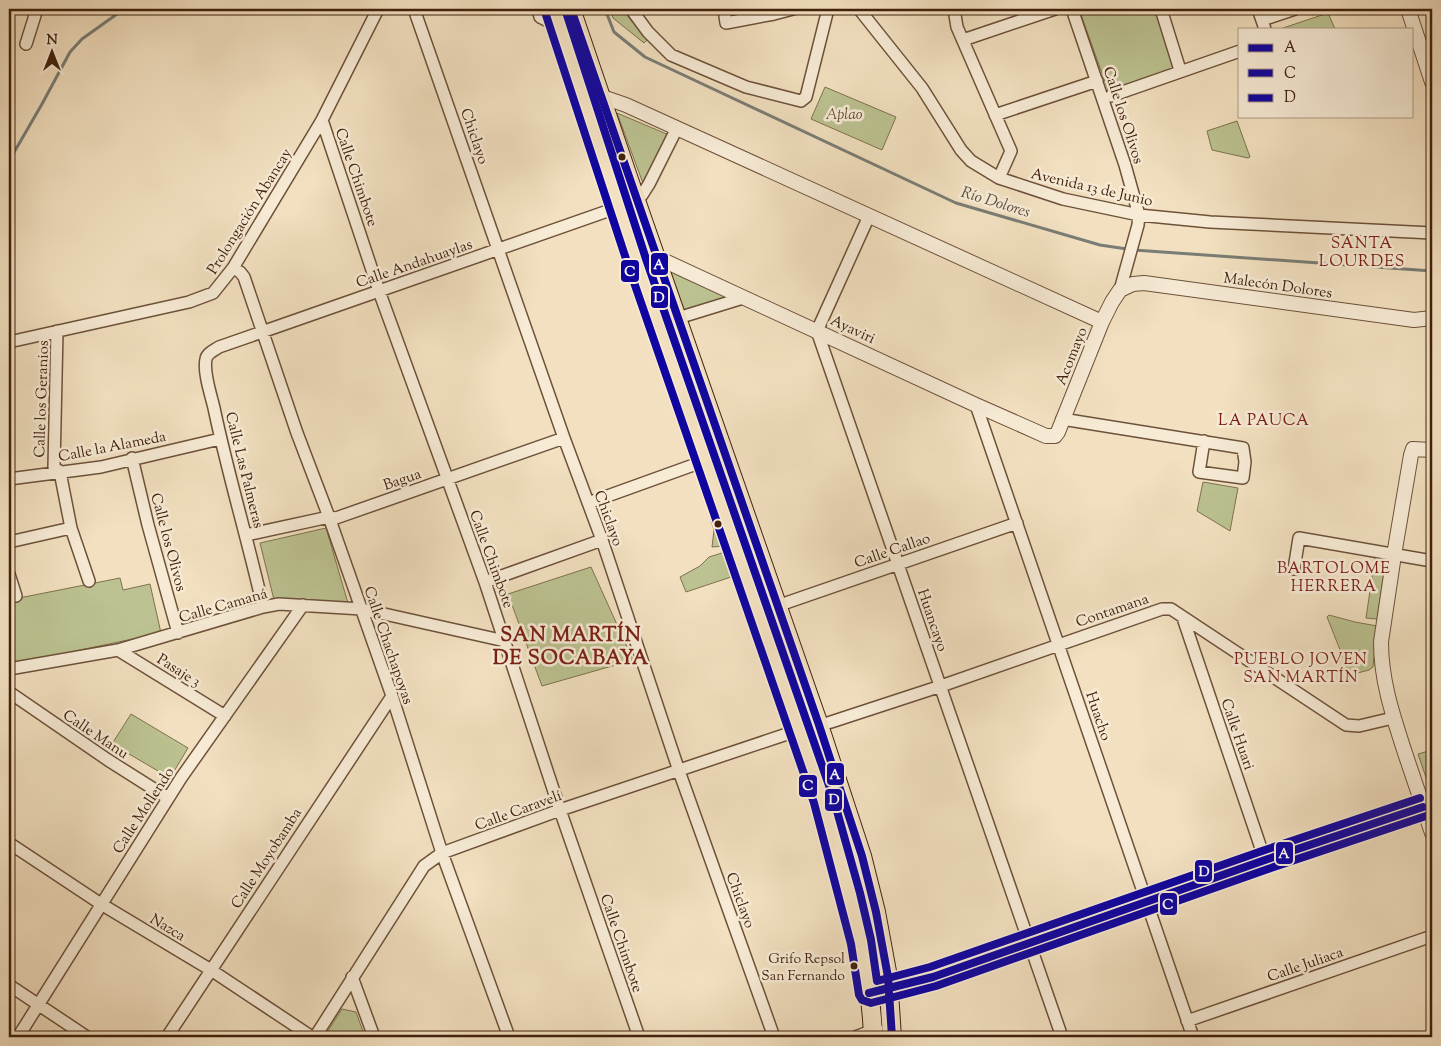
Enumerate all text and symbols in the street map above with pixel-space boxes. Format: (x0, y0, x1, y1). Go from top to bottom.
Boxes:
north arrow (28, 28, 78, 78)
legend (1238, 28, 1414, 118)
text: N (46, 31, 58, 51)
text: A (1284, 38, 1296, 59)
street label: Calle los Olivos (1097, 64, 1148, 167)
text: C (1284, 64, 1296, 85)
text: D (1284, 88, 1296, 109)
park label: Aplao (825, 105, 863, 126)
street label: Chiclayo (454, 106, 493, 167)
street label: Calle Chimbote (329, 125, 382, 230)
street label: Prolongación Abancay (203, 144, 298, 279)
unlabelled marker (617, 152, 627, 162)
street label: Avenida 13 de Junio (1029, 164, 1155, 213)
water label: Río Dolores (958, 182, 1033, 225)
district label: SANTA LOURDES (1319, 233, 1405, 274)
street label: Calle Andahuaylas (353, 235, 476, 294)
line badge: A (650, 252, 669, 276)
text: A (653, 256, 665, 276)
line badge: C (620, 259, 640, 283)
text: C (624, 263, 636, 283)
street label: Malecón Dolores (1222, 268, 1334, 305)
line badge: D (650, 285, 669, 309)
text: D (653, 289, 665, 309)
street label: Ayaviri (826, 311, 878, 350)
street label: Acomayo (1051, 324, 1094, 389)
street label: Calle los Geranios (30, 340, 55, 458)
street label: Calle Las Palmeras (219, 410, 268, 531)
district label: LA PAUCA (1218, 410, 1310, 433)
street label: Calle la Alameda (57, 427, 168, 468)
street label: Bagua (381, 464, 424, 497)
street label: Chiclayo (588, 488, 627, 549)
street label: Calle los Olivos (144, 491, 191, 594)
street label: Calle Chimbote (463, 507, 518, 612)
unlabelled marker (713, 519, 723, 529)
street label: Calle Callao (852, 529, 933, 574)
district label: BARTOLOME HERRERA (1277, 558, 1391, 599)
street label: Calle Camaná (177, 584, 270, 629)
street label: Calle Chachapoyas (358, 584, 418, 707)
street label: Huancayo (911, 586, 952, 655)
street label: Contamana (1073, 589, 1152, 634)
district label: SAN MARTÍN DE SOCABAYA (493, 621, 649, 674)
district label: PUEBLO JOVEN SAN MARTÍN (1234, 649, 1368, 690)
street label: Pasaje 3 (152, 650, 204, 693)
street label: Huacho (1079, 689, 1116, 744)
street label: Calle Huari (1215, 696, 1259, 773)
street label: Calle Manu (58, 705, 133, 765)
line badge: A (826, 762, 845, 786)
street label: Calle Mollendo (108, 763, 180, 858)
text: A (829, 766, 841, 786)
line badge: C (798, 774, 818, 798)
text: C (802, 777, 814, 797)
street label: Calle Caravelí (472, 786, 565, 837)
line badge: D (824, 788, 843, 812)
text: D (828, 791, 840, 811)
street label: Calle Moyobamba (227, 804, 308, 913)
line badge: A (1275, 841, 1294, 865)
text: A (1278, 845, 1290, 865)
line badge: D (1194, 859, 1213, 883)
text: D (1198, 863, 1210, 883)
street label: Chiclayo (720, 870, 759, 931)
street label: Calle Chimbote (594, 891, 647, 996)
line badge: C (1159, 892, 1178, 916)
text: C (1162, 896, 1174, 916)
street label: Nazca (145, 909, 189, 947)
street label: Calle Juliaca (1265, 943, 1346, 988)
place label: Grifo Repsol San Fernando (761, 950, 845, 987)
marker: Grifo Repsol San Fernando (849, 961, 859, 971)

